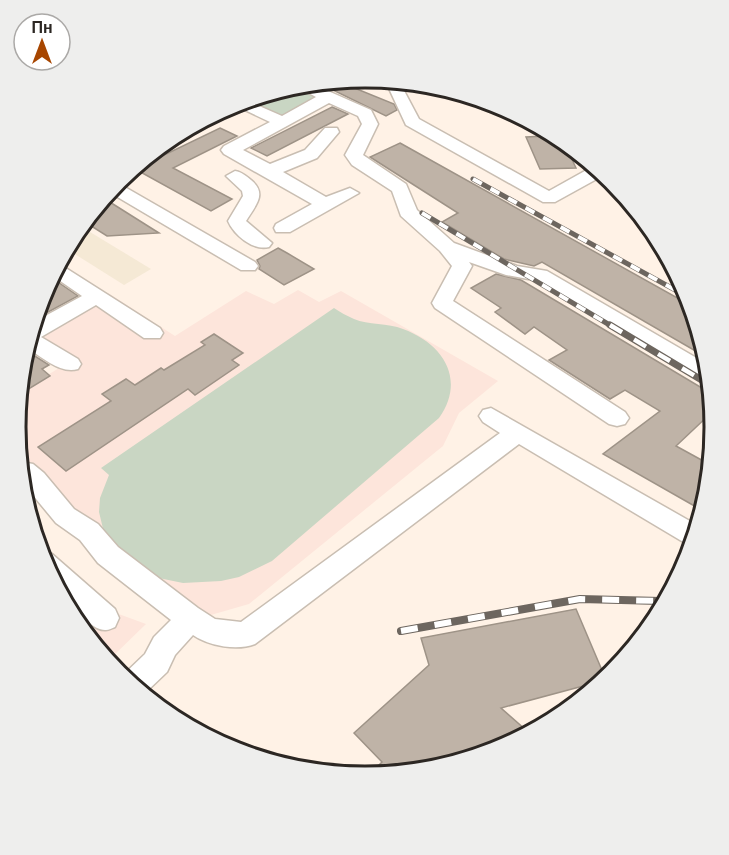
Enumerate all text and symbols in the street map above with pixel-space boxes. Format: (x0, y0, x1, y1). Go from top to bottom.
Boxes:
north arrow (12, 12, 72, 72)
text: Пн (31, 17, 53, 36)

